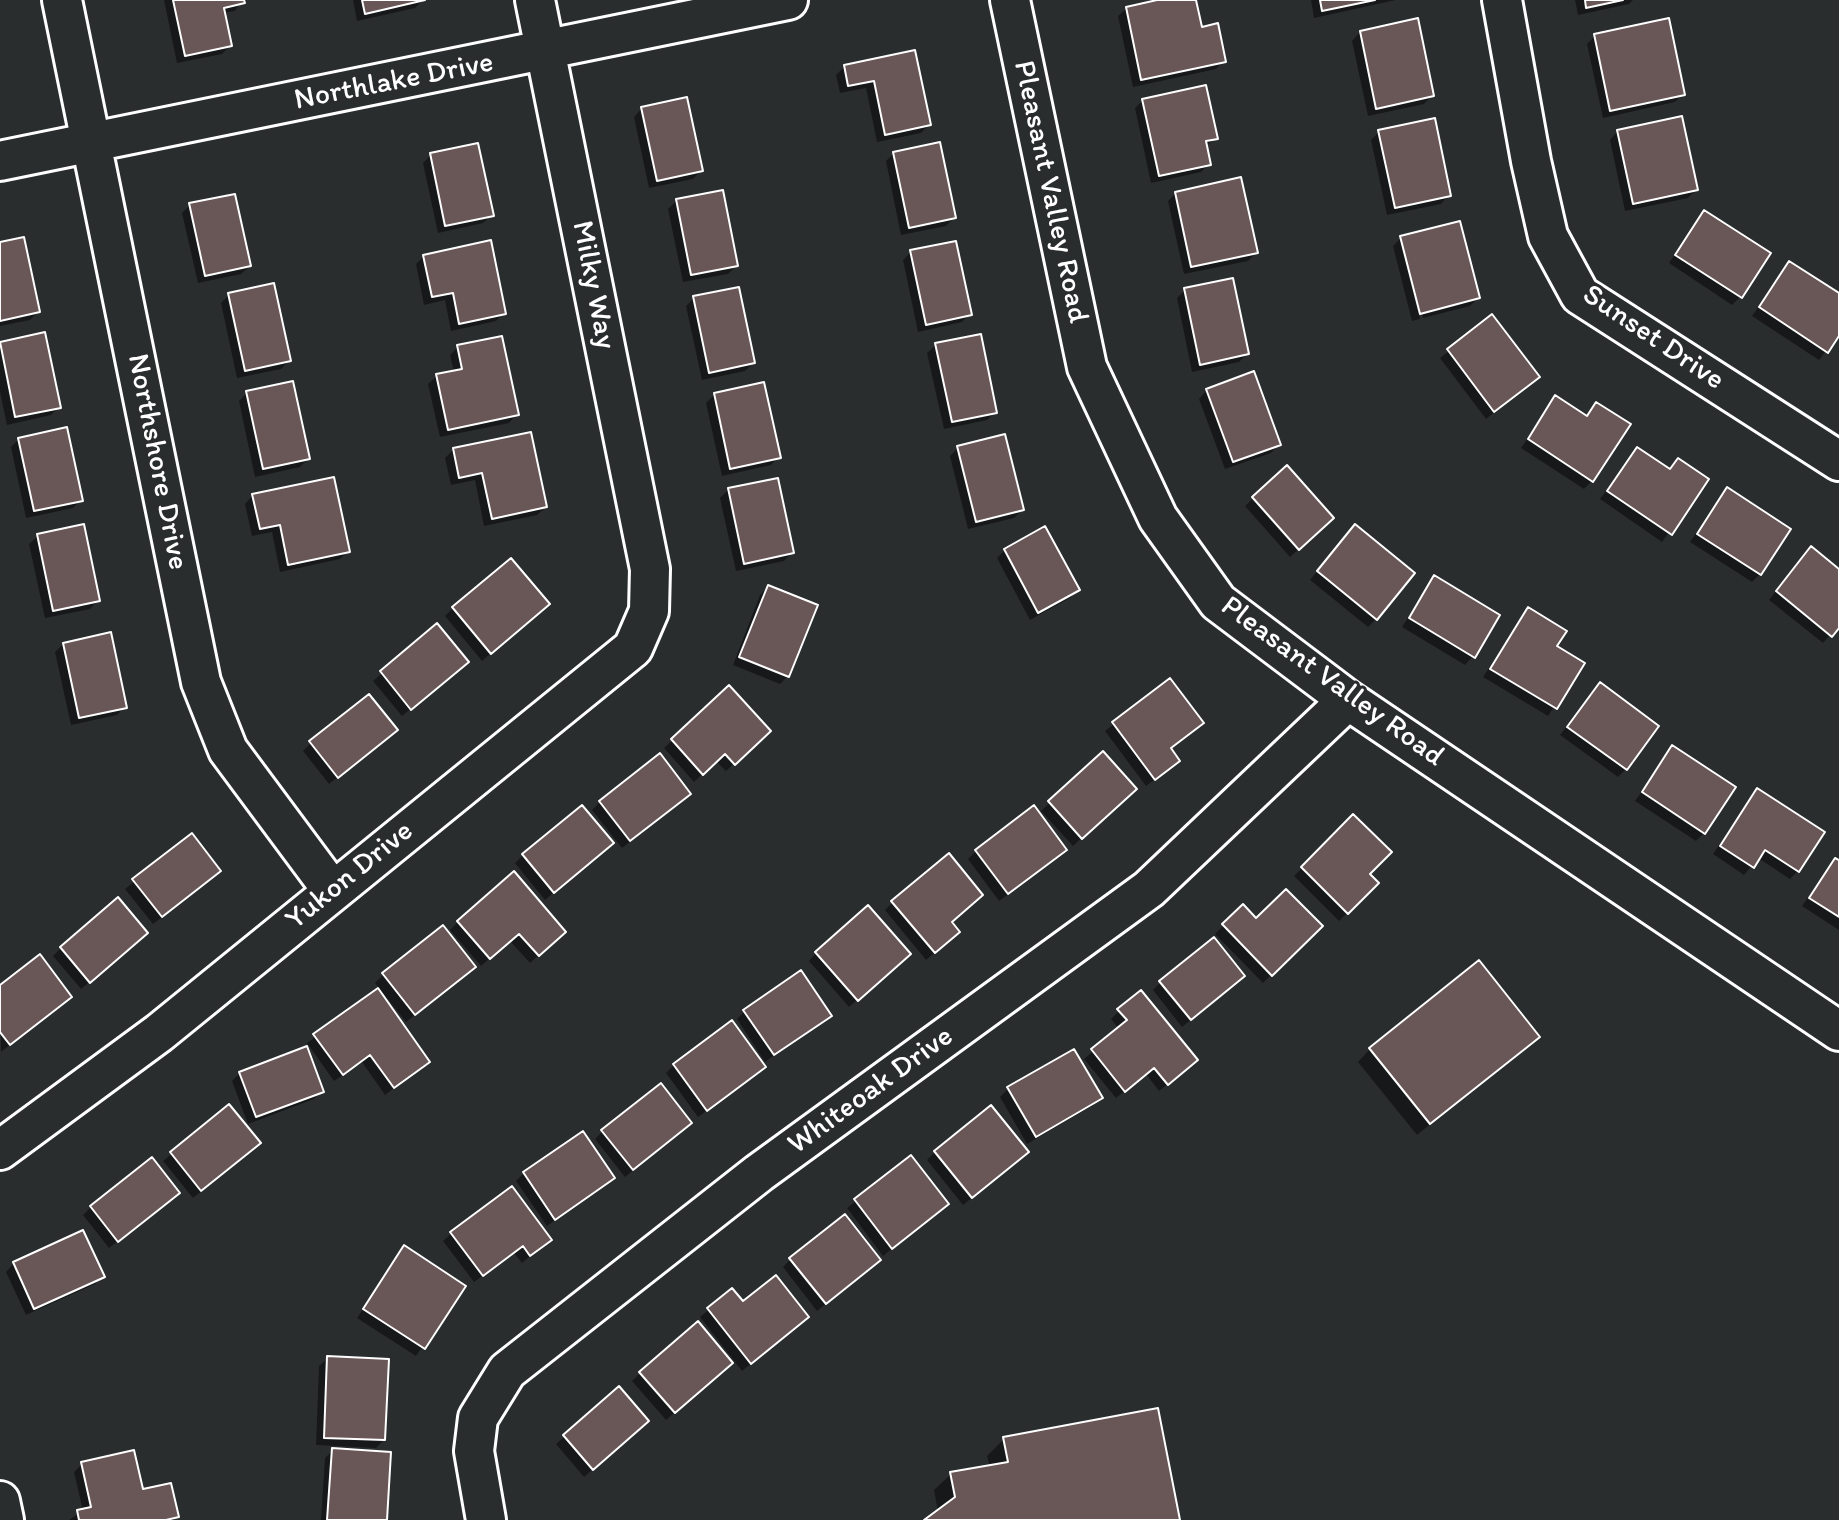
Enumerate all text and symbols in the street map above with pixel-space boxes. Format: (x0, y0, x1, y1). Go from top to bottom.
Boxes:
street label: Northlake Drive (291, 45, 497, 119)
street label: Pleasant Valley Road (1005, 57, 1095, 327)
street label: Milky Way (563, 218, 623, 352)
street label: Sunset Drive (1575, 277, 1731, 399)
street label: Northshore Drive (118, 351, 196, 573)
street label: Pleasant Valley Road (1213, 589, 1451, 775)
street label: Yukon Drive (279, 814, 421, 938)
street label: Whiteoak Drive (781, 1019, 961, 1163)

